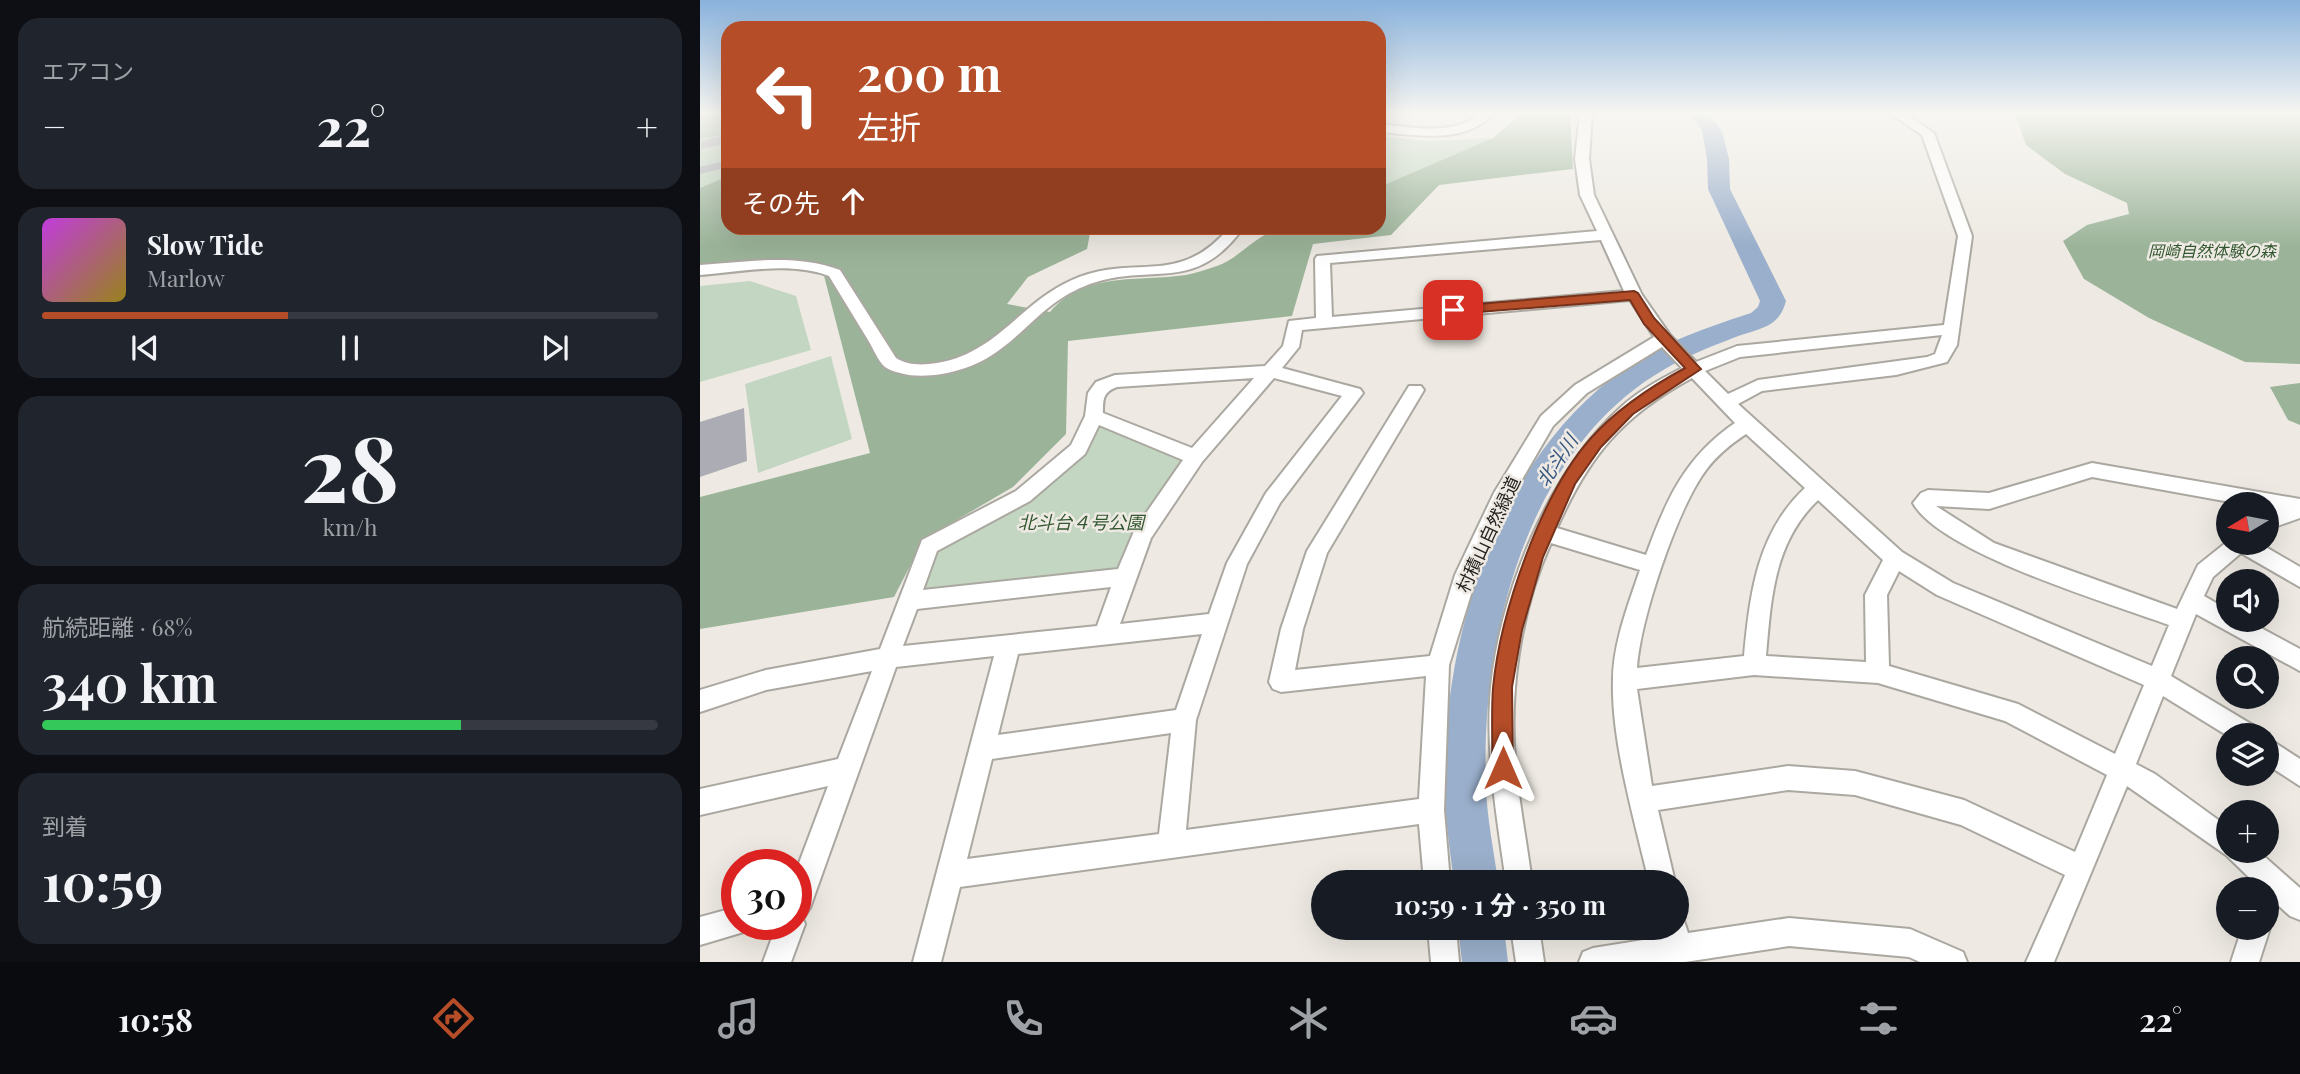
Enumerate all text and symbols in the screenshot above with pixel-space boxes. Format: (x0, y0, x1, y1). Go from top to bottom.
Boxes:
text: 200 m (857, 39, 1002, 104)
icon: left (742, 49, 833, 140)
text: エアコン (42, 55, 134, 86)
text: 22° (317, 91, 386, 160)
text: − (42, 100, 67, 151)
text: + (636, 100, 658, 151)
text: 左折 (857, 104, 921, 147)
icon: ahead (834, 182, 872, 220)
text: その先 (742, 185, 820, 220)
text: Slow Tide (147, 227, 264, 262)
park label: 岡崎自然体験の森 (2148, 240, 2278, 261)
text: Marlow (147, 262, 225, 293)
pin (1423, 280, 1483, 340)
icon: arrive (1434, 291, 1472, 329)
icon: previous (126, 329, 164, 367)
icon: pause (331, 329, 369, 367)
icon: next (536, 329, 574, 367)
text: 28 (301, 405, 399, 526)
water label: 北斗川 (1529, 427, 1584, 491)
street label: 村積山自然緑道 (1450, 472, 1526, 596)
north arrow (2216, 492, 2278, 555)
map controls (2216, 492, 2279, 940)
park label: 北斗台４号公園 (1018, 510, 1147, 534)
text: km/h (322, 511, 378, 542)
button: sound (2216, 569, 2279, 632)
text: 航続距離 · 68% (42, 611, 192, 642)
button: search (2216, 646, 2279, 709)
text: 340 km (42, 647, 217, 716)
button: layers (2216, 723, 2279, 786)
position arrow (1466, 731, 1540, 805)
button: + (2216, 800, 2279, 863)
text: 到着 (42, 810, 88, 841)
text: 10:59 (42, 846, 163, 915)
speed limit sign: 30 (721, 849, 812, 940)
button: − (2216, 877, 2279, 940)
text: 10:59 · 1 分 · 350 m (1394, 887, 1606, 922)
icon: directions (429, 994, 478, 1043)
icon: music (714, 994, 763, 1043)
icon: phone (999, 994, 1048, 1043)
icon: climate (1284, 994, 1333, 1043)
icon: car (1569, 994, 1618, 1043)
icon: filters (1854, 994, 1903, 1043)
text: 10:58 (118, 997, 193, 1040)
text: 22° (2139, 997, 2182, 1040)

